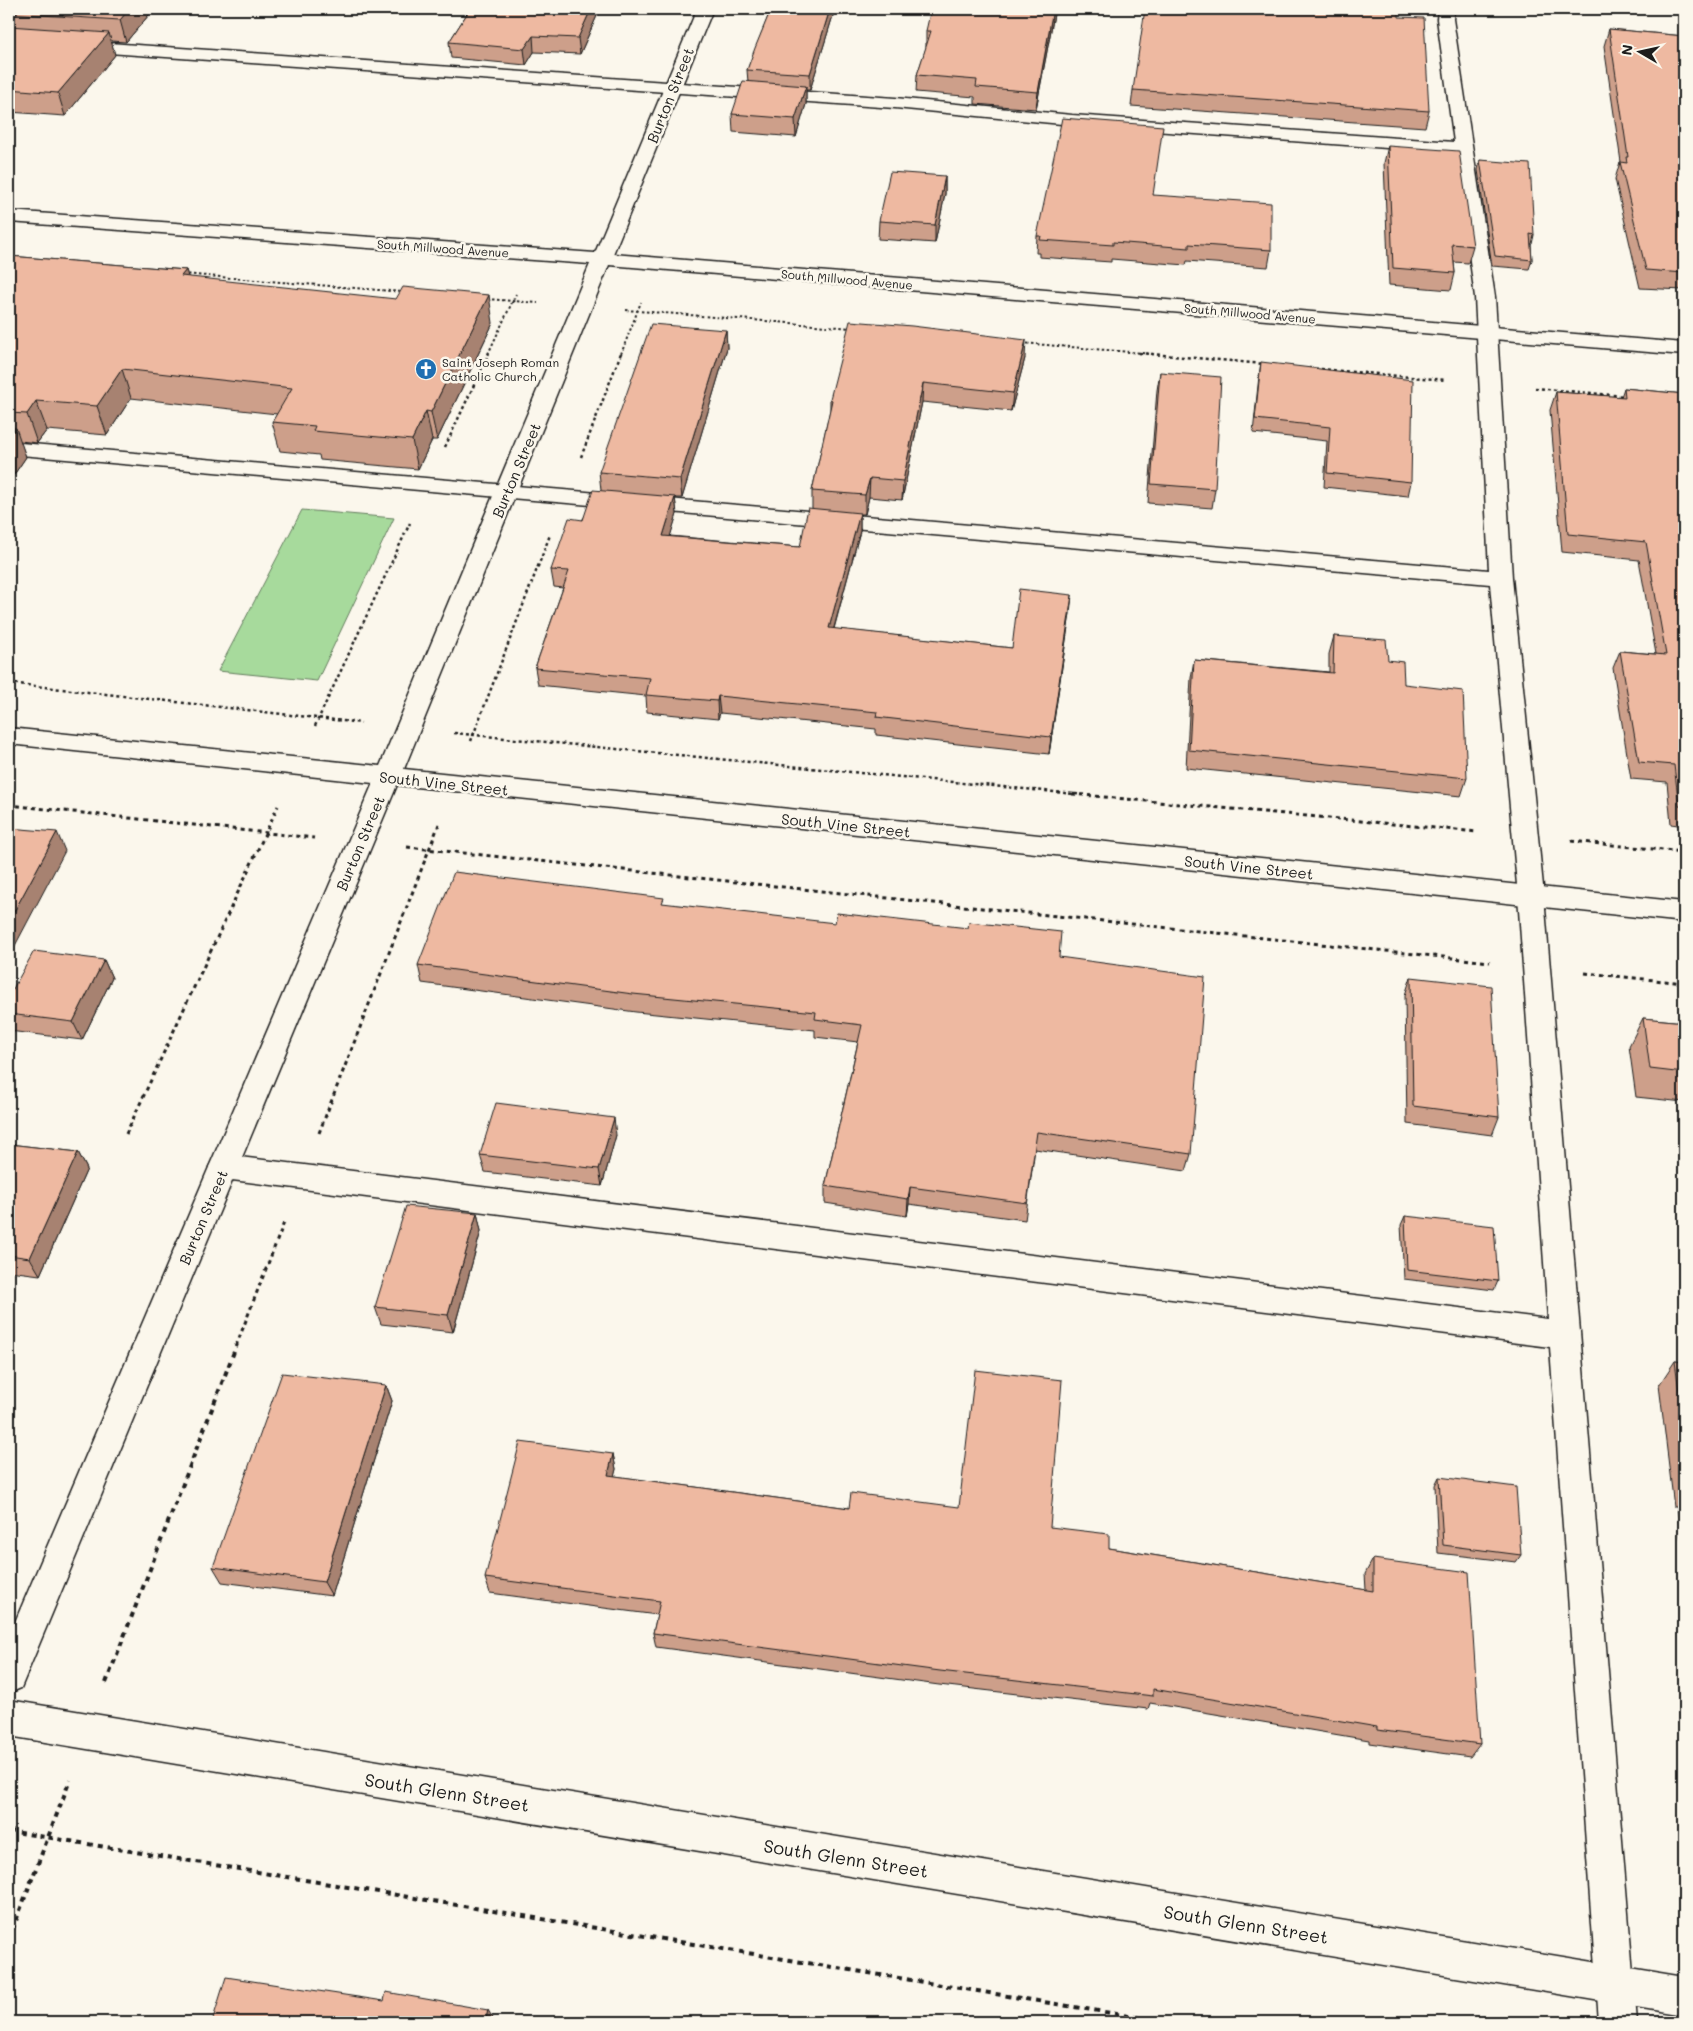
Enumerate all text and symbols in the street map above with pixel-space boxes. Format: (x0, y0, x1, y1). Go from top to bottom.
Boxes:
north arrow (1616, 28, 1666, 78)
text: N (1616, 43, 1637, 57)
street label: Burton Street (642, 44, 698, 146)
street label: South Millwood Avenue (377, 235, 509, 261)
street label: South Millwood Avenue (780, 265, 914, 293)
street label: South Millwood Avenue (1183, 299, 1317, 327)
place label: Saint Joseph Roman Catholic Church (442, 354, 559, 384)
church icon: Saint Joseph Roman Catholic Church (414, 357, 438, 381)
street label: Burton Street (487, 419, 545, 521)
street label: South Vine Street (378, 766, 510, 800)
street label: Burton Street (331, 792, 389, 894)
street label: South Vine Street (780, 808, 912, 842)
street label: South Vine Street (1183, 850, 1315, 884)
street label: Burton Street (174, 1166, 232, 1268)
street label: South Glenn Street (363, 1767, 531, 1817)
street label: South Glenn Street (762, 1833, 930, 1883)
street label: South Glenn Street (1162, 1899, 1330, 1949)

